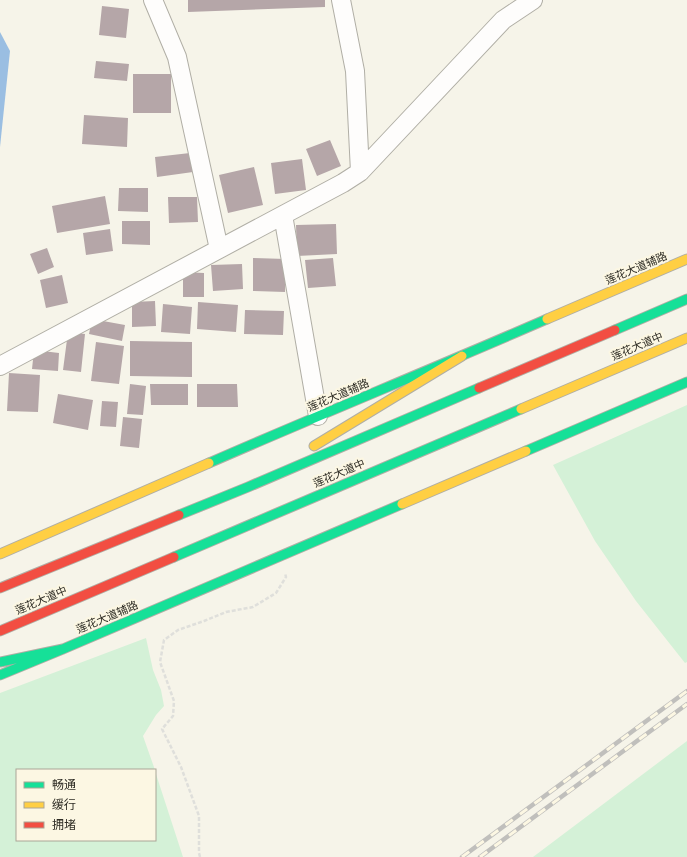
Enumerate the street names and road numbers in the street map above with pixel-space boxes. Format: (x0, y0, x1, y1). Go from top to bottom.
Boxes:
street label: 莲花大道辅路 (602, 248, 670, 288)
street label: 莲花大道中 (609, 328, 665, 364)
street label: 莲花大道辅路 (304, 375, 372, 415)
street label: 莲花大道中 (311, 455, 367, 491)
street label: 莲花大道中 (13, 582, 69, 618)
street label: 莲花大道辅路 (73, 597, 141, 637)

